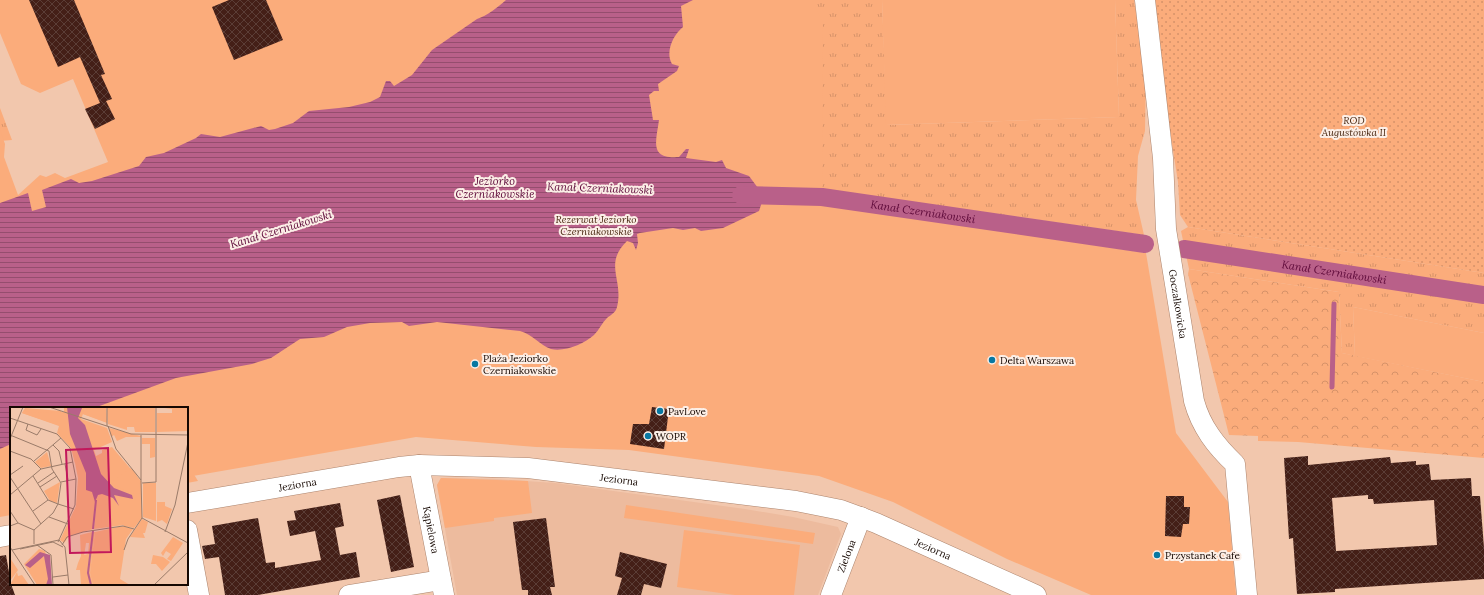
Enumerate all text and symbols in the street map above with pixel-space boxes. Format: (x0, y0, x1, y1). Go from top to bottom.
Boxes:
park label: ROD Augustówka II (1321, 114, 1386, 139)
water label: Jeziorko Czerniakowskie (456, 174, 534, 201)
water label: Kanał Czerniakowski (547, 179, 653, 197)
water label: Kanał Czerniakowski (870, 197, 977, 226)
water label: Kanał Czerniakowski (228, 207, 334, 251)
park label: Rezerwat Jeziorko Czerniakowskie (555, 213, 637, 238)
water label: Kanał Czerniakowski (1281, 257, 1388, 287)
street label: Goczałkowicka (1166, 268, 1190, 339)
place label: Plaża Jeziorko Czerniakowskie (483, 352, 557, 377)
place label: Delta Warszawa (1000, 354, 1074, 367)
marker: Delta Warszawa (987, 355, 997, 365)
marker: Plaża Jeziorko Czerniakowskie (470, 359, 480, 369)
place label: PavLove (668, 405, 706, 418)
marker: PavLove (655, 406, 665, 416)
inset map (10, 407, 188, 585)
place label: WOPR (656, 430, 687, 443)
marker: WOPR (643, 431, 653, 441)
street label: Jeziorna (598, 470, 639, 488)
street label: Jeziorna (276, 475, 317, 494)
street label: Kąpielowa (421, 505, 442, 555)
street label: Jeziorna (912, 534, 953, 562)
street label: Zielona (834, 538, 858, 574)
place label: Przystanek Cafe (1165, 549, 1240, 562)
marker: Przystanek Cafe (1152, 550, 1162, 560)

